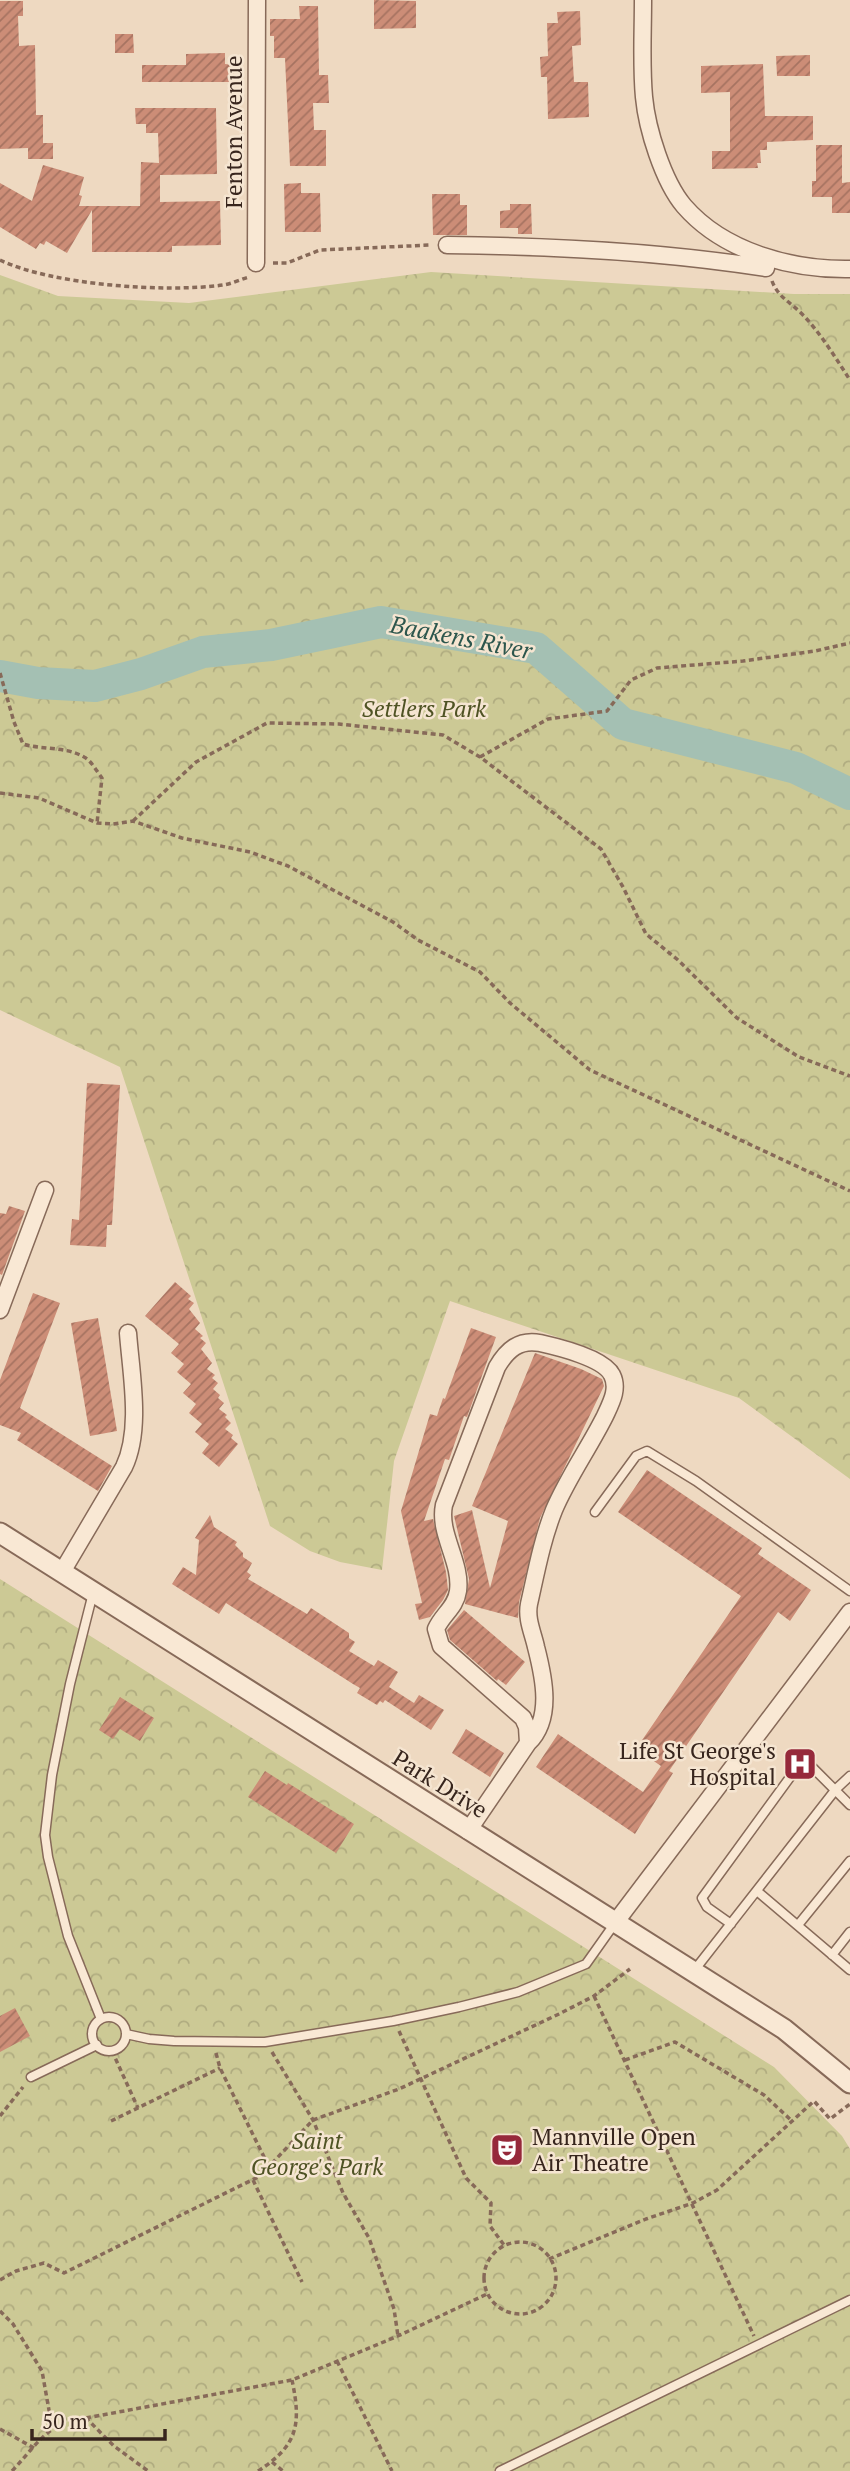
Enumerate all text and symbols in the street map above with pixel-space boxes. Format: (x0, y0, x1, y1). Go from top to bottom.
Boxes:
street label: Fenton Avenue (218, 55, 249, 209)
water label: Baakens River (387, 607, 537, 667)
park label: Settlers Park (362, 693, 487, 724)
place label: Life St George's Hospital (619, 1735, 776, 1792)
street label: Park Drive (387, 1742, 494, 1825)
hospital icon: Life St George's Hospital (781, 1745, 819, 1783)
place label: Mannville Open Air Theatre (532, 2121, 696, 2178)
park label: Saint George's Park (251, 2125, 384, 2182)
theatre icon: Mannville Open Air Theatre (488, 2131, 526, 2169)
scale bar (32, 2398, 164, 2442)
text: 50 m (42, 2407, 88, 2435)

